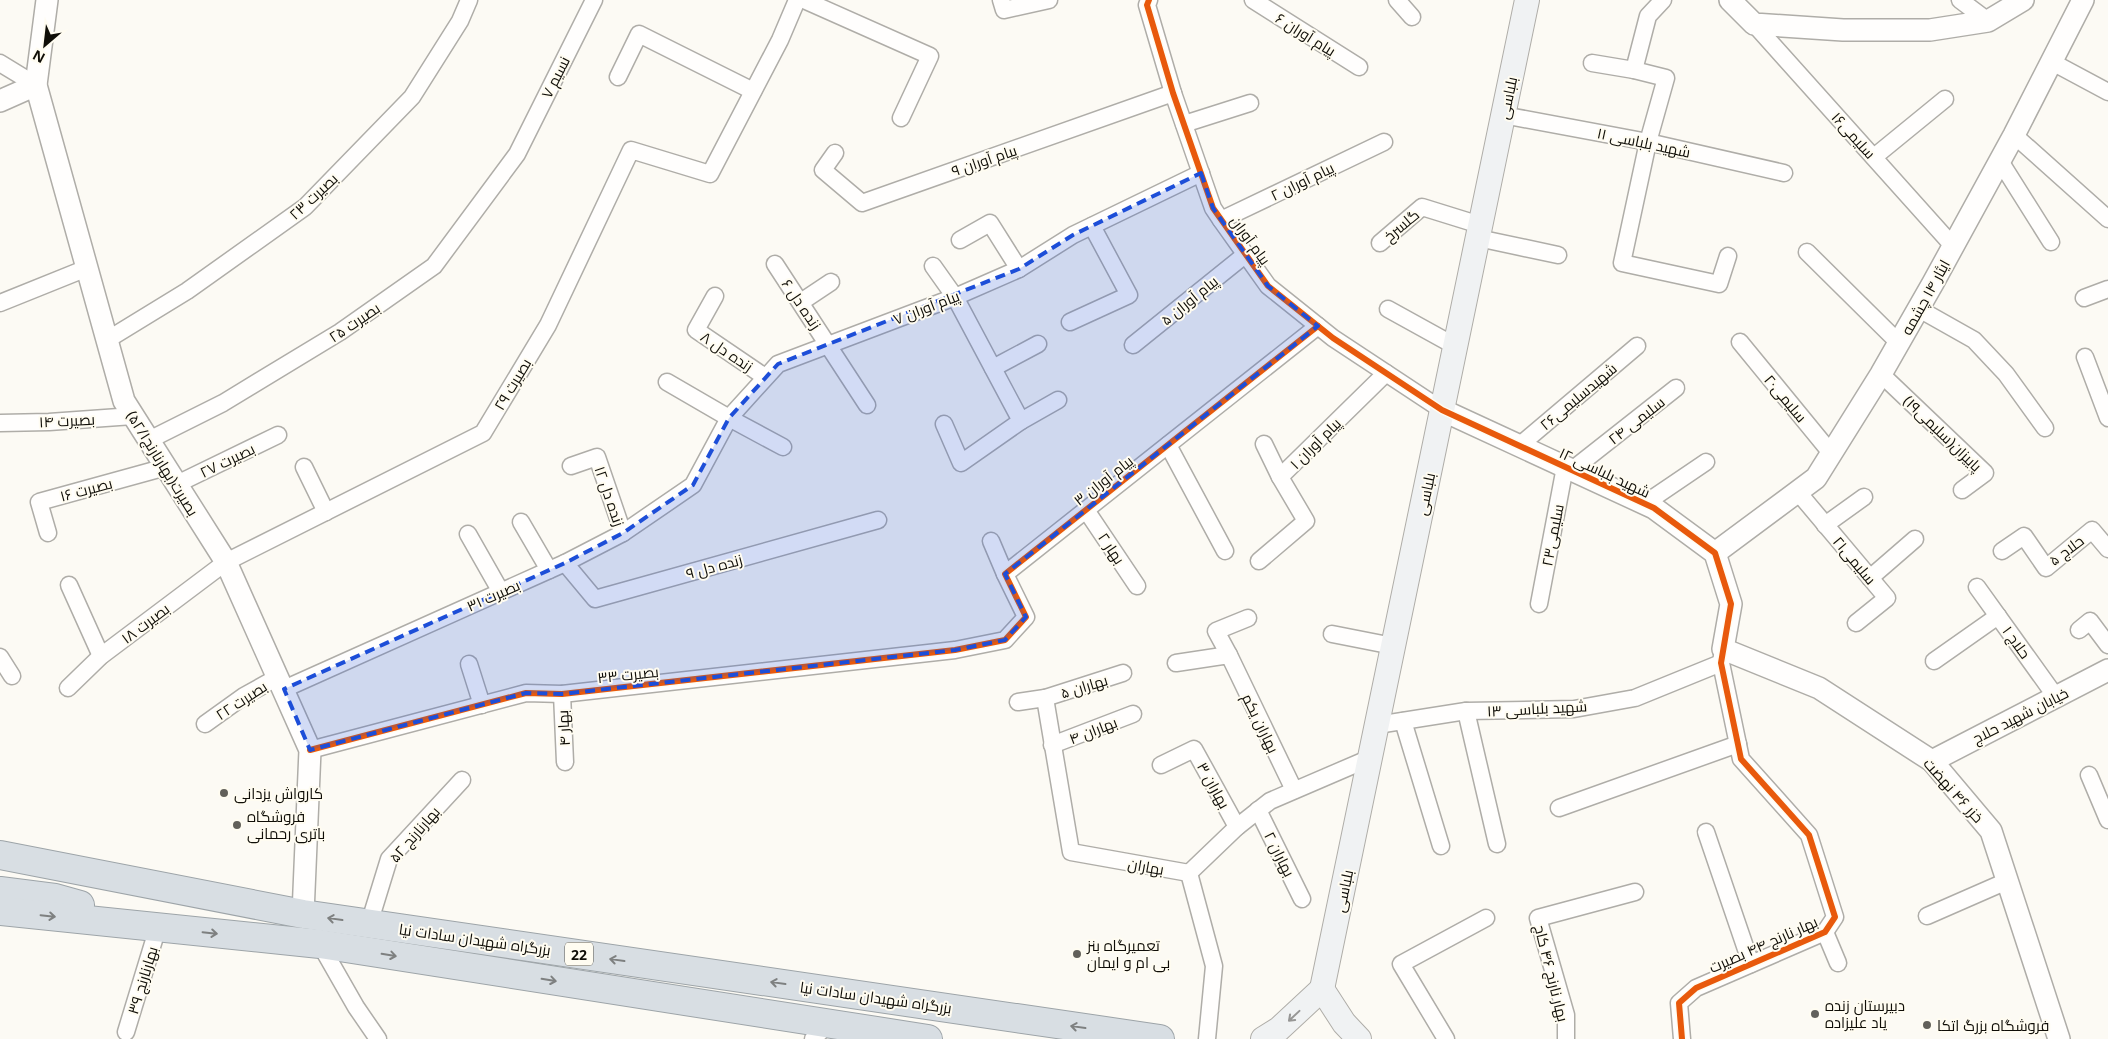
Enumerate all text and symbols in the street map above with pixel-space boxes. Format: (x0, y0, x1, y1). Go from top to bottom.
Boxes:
street label: پیام آوران ۶ (1272, 8, 1340, 61)
north arrow (20, 20, 70, 70)
text: N (29, 46, 48, 68)
street label: نسیم ۷ (536, 53, 575, 102)
street label: بلباسی (1493, 75, 1522, 121)
street label: سلیمی۱۶ (1827, 107, 1880, 163)
street label: شهید بلباسی ١١ (1595, 122, 1693, 163)
street label: پیام آوران ۹ (949, 139, 1020, 181)
street label: پیام آوران ۲ (1267, 157, 1337, 206)
street label: بصیرت ۲۳ (284, 168, 342, 224)
street label: گلسرخ (1379, 204, 1424, 247)
street label: پیام آوران (1226, 211, 1276, 269)
street label: ایثار ۱۴ چشمه (1896, 256, 1955, 339)
street label: پیام آوران ۵ (1156, 271, 1223, 330)
street label: زنده دل ۶ (778, 275, 826, 333)
street label: پیام آوران ۷ (890, 285, 962, 330)
street label: بصیرت ۲۵ (325, 298, 383, 346)
street label: زنده دل ۸ (697, 326, 757, 376)
street label: بصیرت ۲۹ (489, 354, 535, 414)
street label: شهیدسلیمی۲۶ (1535, 358, 1621, 435)
street label: سلیمی۲۰ (1759, 370, 1812, 427)
street label: پاییزان(سلیمی۱۹) (1899, 391, 1986, 476)
street label: سلیمی ۲۴ (1604, 392, 1669, 449)
street label: بصیرت(بهارنارنج۵۲/۱) (121, 407, 203, 521)
street label: بصیرت ۱۴ (38, 409, 96, 431)
street label: پیام آوران ۱ (1285, 413, 1346, 474)
street label: بصیرت ۲۷ (196, 438, 258, 482)
street label: شهید بلباسی ١٢ (1556, 442, 1654, 503)
street label: پیام آوران ۳ (1069, 450, 1137, 510)
street label: زنده دل ۱۲ (590, 463, 630, 529)
street label: بلباسی (1411, 471, 1440, 517)
street label: بصیرت ۱۶ (58, 472, 114, 506)
street label: سلیمی۲۳ (1536, 502, 1569, 568)
street label: بهار ۲ (1093, 528, 1130, 568)
street label: حلاج ۵ (2044, 530, 2089, 571)
street label: سلیمی۲۱ (1828, 532, 1881, 589)
street label: زنده دل ۹ (684, 549, 744, 583)
street label: بصیرت ۳۱ (463, 574, 523, 616)
street label: بصیرت ۱۸ (117, 598, 173, 648)
street label: حلاج ۱ (1997, 622, 2036, 663)
street label: بصیرت ۳۳ (596, 661, 660, 687)
street label: بهاران ۵ (1058, 669, 1110, 704)
street label: بصیرت ۲۲ (212, 676, 270, 724)
street label: خیابان شهید حلاج (1969, 682, 2072, 750)
street label: بهاران یکم (1237, 690, 1284, 757)
street label: شهید بلباسی ١٣ (1486, 695, 1588, 722)
street label: بهار ۴ (552, 709, 575, 747)
street label: بهاران ۴ (1066, 712, 1120, 749)
street label: خزر ۴۶ نهضت (1919, 753, 1988, 827)
street label: بهاران ۳ (1192, 758, 1235, 812)
place label: کارواش یزدانی (234, 783, 323, 804)
marker: کارواش یزدانی (218, 787, 230, 799)
street label: بهارنارنج ۵۲ (384, 802, 445, 868)
place label: فروشگاه باتری رحمانی (247, 806, 325, 844)
marker: فروشگاه باتری رحمانی (231, 819, 243, 831)
street label: بهاران ۲ (1259, 828, 1300, 880)
street label: بهاران (1126, 853, 1166, 880)
street label: بلباسی (1329, 868, 1358, 914)
one-way arrow (40, 911, 56, 921)
street label: بهار نارنج ۴۴ بصیرت (1705, 911, 1821, 979)
one-way arrow (328, 913, 344, 923)
street label: بزرگراه شهیدان سادات نیا (398, 918, 552, 961)
street label: بهار نارنج ۴۶ کاج (1528, 922, 1574, 1024)
one-way arrow (202, 928, 218, 938)
place label: تعمیرگاه بنز بی ام و ایمان (1086, 935, 1170, 973)
road number: 22 (565, 942, 593, 966)
street label: بهارنارنج ۳۹ (122, 944, 164, 1017)
marker: تعمیرگاه بنز بی ام و ایمان (1071, 948, 1083, 960)
one-way arrow (380, 950, 396, 960)
one-way arrow (610, 954, 626, 964)
one-way arrow (541, 975, 557, 985)
street label: بزرگراه شهیدان سادات نیا (799, 976, 953, 1019)
one-way arrow (771, 978, 787, 988)
place label: دبیرستان زنده یاد علیزاده (1825, 995, 1905, 1032)
marker: دبیرستان زنده یاد علیزاده (1809, 1008, 1821, 1020)
one-way arrow (1288, 1010, 1301, 1022)
place label: فروشگاه بزرگ اتکا (1937, 1015, 2049, 1035)
marker: فروشگاه بزرگ اتکا (1921, 1019, 1933, 1031)
one-way arrow (1070, 1022, 1086, 1032)

